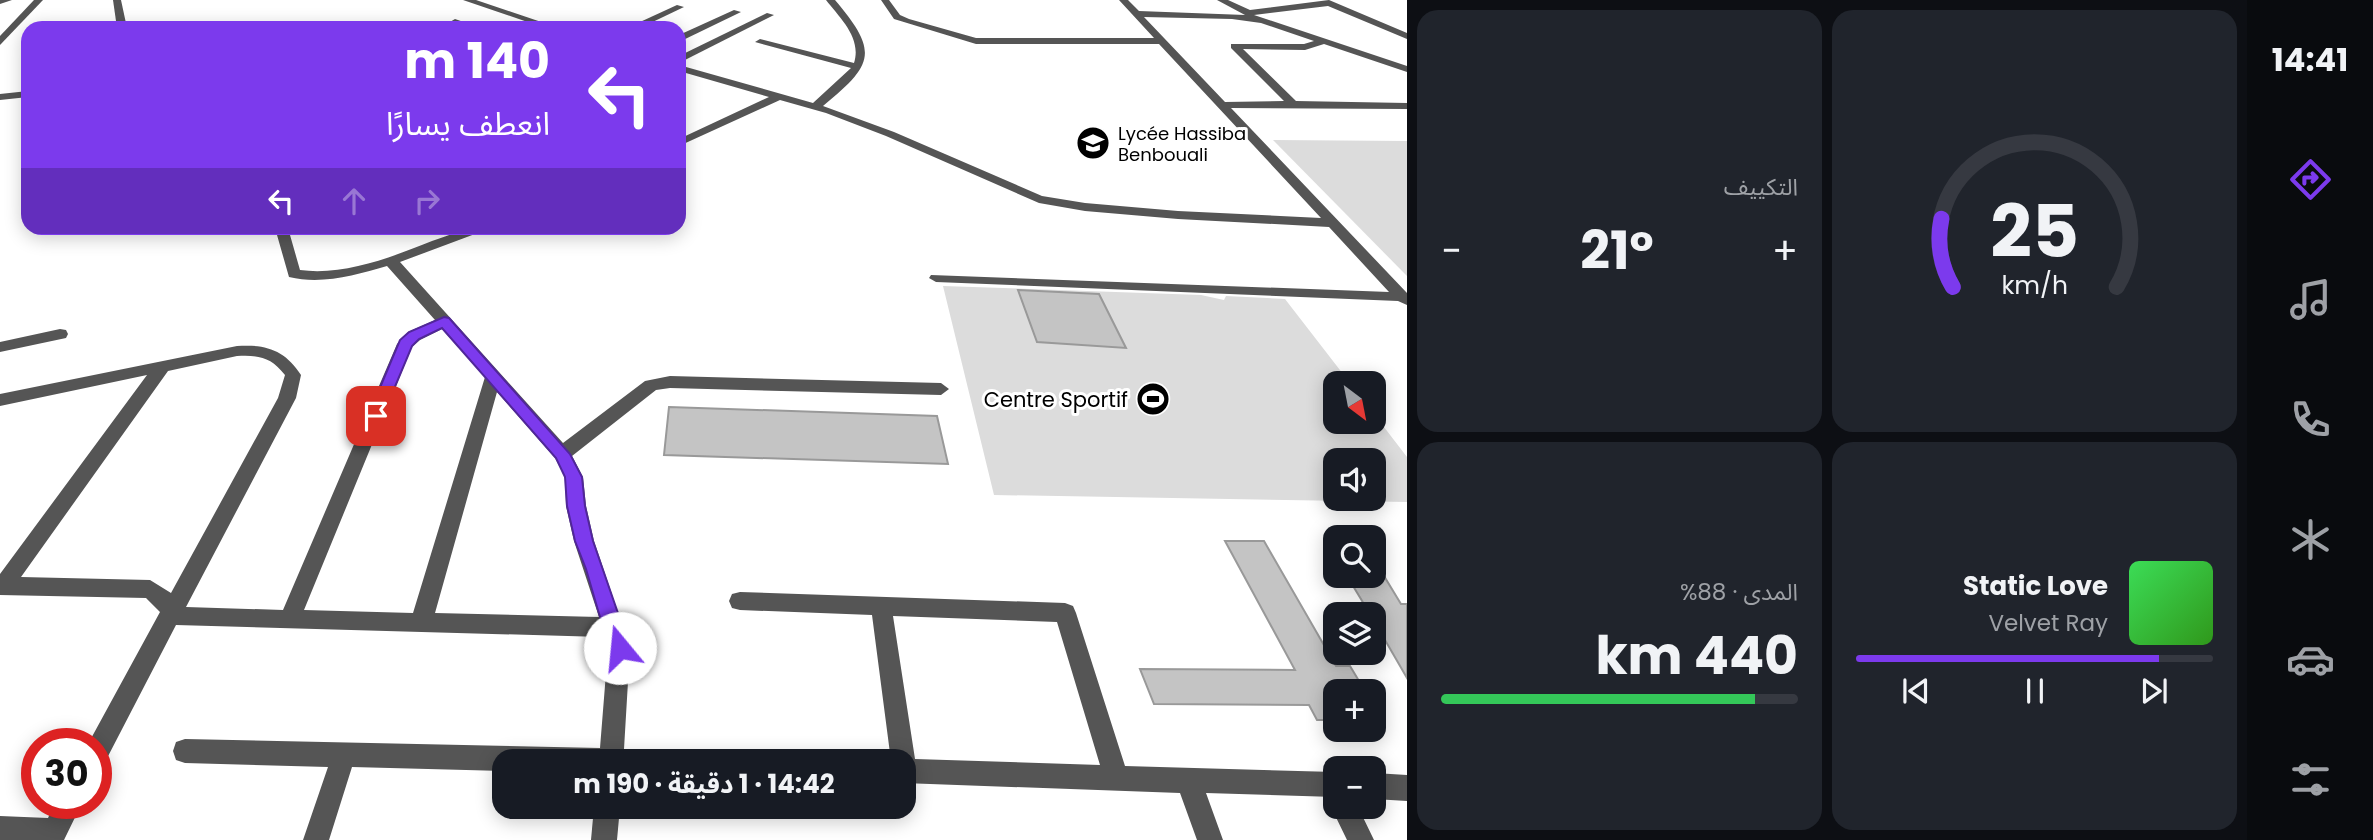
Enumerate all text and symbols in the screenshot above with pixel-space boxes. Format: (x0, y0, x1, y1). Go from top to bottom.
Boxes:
text: 140 m (404, 27, 550, 95)
text: 14:41 (2272, 37, 2348, 82)
icon: left (574, 49, 665, 140)
text: انعطف يسارًا (386, 101, 550, 146)
place label: Lycée Hassiba Benbouali (1118, 121, 1246, 167)
school or university icon: Lycée Hassiba Benbouali (1074, 124, 1112, 162)
icon: directions (2286, 155, 2335, 204)
text: التكييف (1724, 171, 1798, 203)
text: 25 (1990, 181, 2079, 282)
icon: left (262, 182, 300, 220)
icon: ahead (335, 182, 373, 220)
icon: right (408, 182, 446, 220)
text: 21° (1580, 214, 1654, 287)
text: − (1441, 224, 1462, 277)
text: + (1772, 224, 1798, 277)
text: km/h (2001, 268, 2068, 303)
icon: music (2286, 275, 2335, 324)
north arrow (1323, 371, 1386, 434)
map controls (1323, 371, 1386, 819)
sports icon: Centre Sportif (1134, 380, 1172, 418)
place label: Centre Sportif (984, 385, 1128, 414)
pin (346, 386, 406, 446)
icon: phone (2286, 395, 2335, 444)
icon: arrive (357, 397, 395, 435)
button: sound (1323, 448, 1386, 511)
icon: climate (2286, 515, 2335, 564)
button: search (1323, 525, 1386, 588)
text: Static Love (1963, 568, 2108, 604)
text: المدى · 88% (1680, 576, 1798, 608)
button: layers (1323, 602, 1386, 665)
text: Velvet Ray (1988, 607, 2108, 639)
position arrow (583, 611, 657, 685)
text: 440 km (1595, 619, 1798, 692)
icon: car (2286, 635, 2335, 684)
icon: previous (1897, 672, 1935, 710)
icon: pause (2016, 672, 2054, 710)
icon: next (2135, 672, 2173, 710)
button: + (1323, 679, 1386, 742)
speed limit sign: 30 (21, 728, 112, 819)
icon: filters (2286, 755, 2335, 804)
button: − (1323, 756, 1386, 819)
text: 14:42 · 1 دقيقة · 190 m (573, 766, 835, 802)

